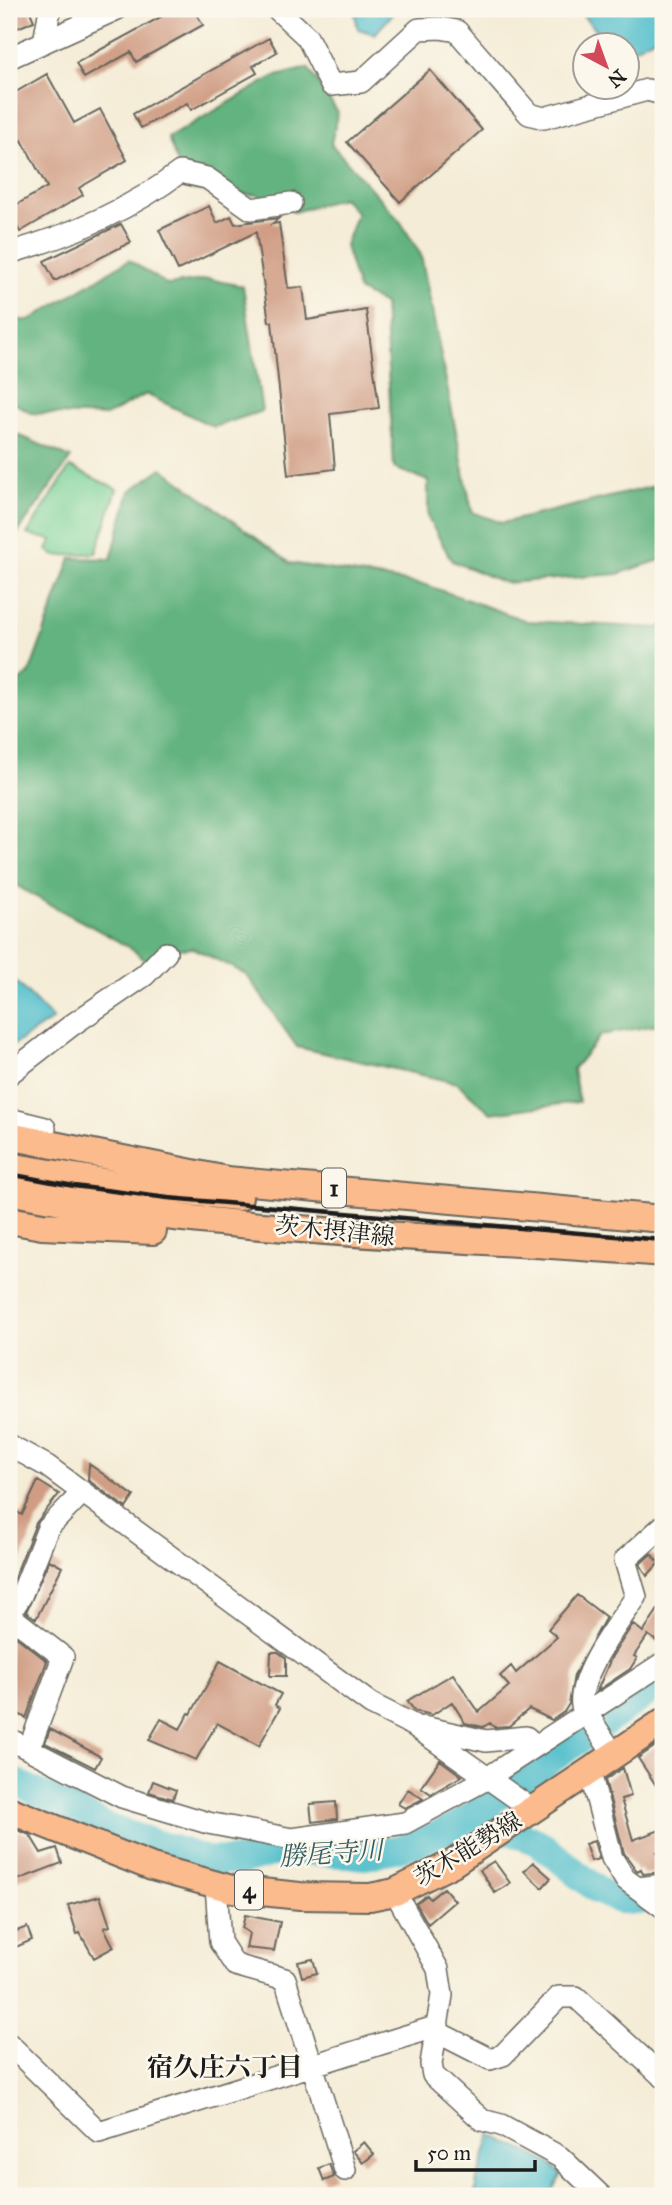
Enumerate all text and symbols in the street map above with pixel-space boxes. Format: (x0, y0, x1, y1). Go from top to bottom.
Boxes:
north arrow (570, 32, 640, 102)
text: N (603, 64, 630, 92)
road number: 1 (322, 1168, 346, 1208)
street label: 茨木摂津線 (274, 1210, 396, 1252)
street label: 茨木能勢線 (409, 1805, 527, 1893)
water label: 勝尾寺川 (278, 1833, 387, 1873)
road number: 4 (235, 1870, 263, 1910)
district label: 宿久庄六丁目 (147, 2051, 303, 2083)
scale bar (416, 2128, 536, 2172)
text: 50 m (427, 2140, 472, 2166)

